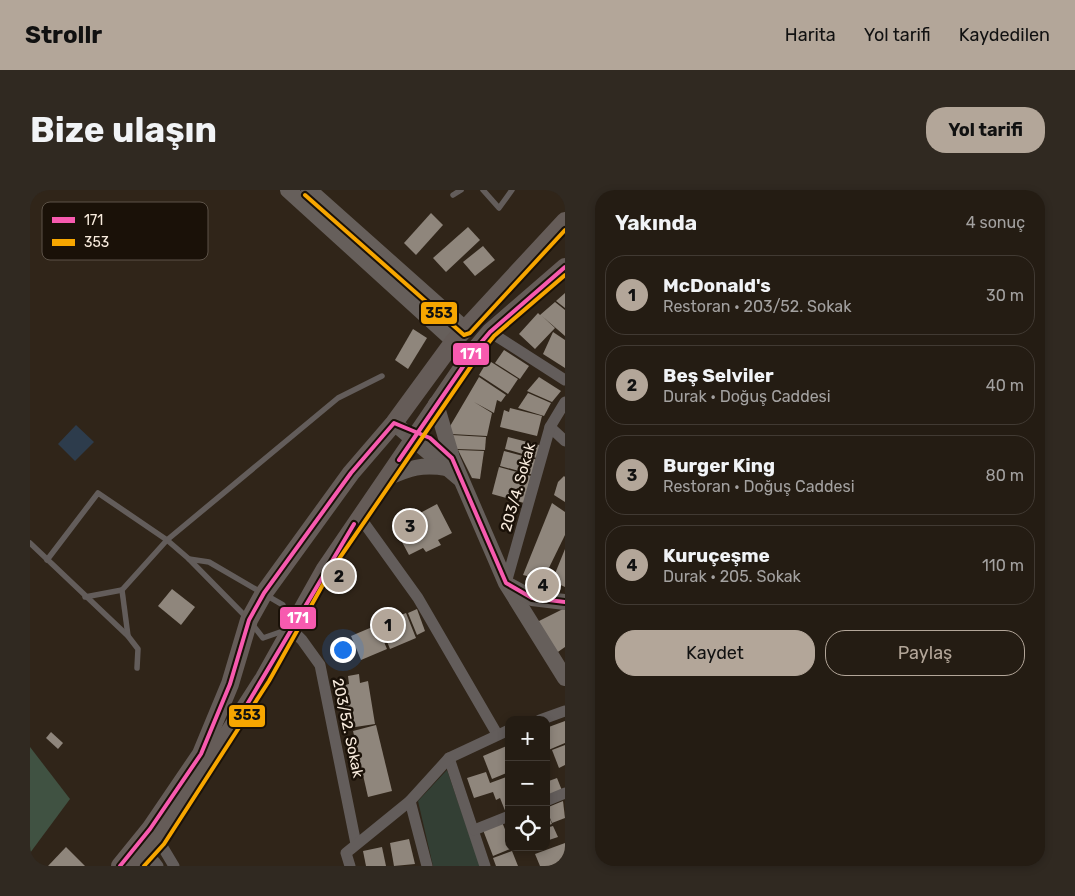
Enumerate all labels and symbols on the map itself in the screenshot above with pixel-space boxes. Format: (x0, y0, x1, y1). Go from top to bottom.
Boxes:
legend (42, 202, 208, 260)
text: 171 (84, 212, 103, 229)
text: 353 (84, 234, 109, 251)
line badge: 353 (420, 301, 458, 325)
text: 353 (425, 305, 453, 322)
line badge: 171 (452, 342, 490, 366)
text: 171 (460, 346, 482, 363)
street label: 203/4. Sokak (497, 440, 539, 534)
pin: 3 (394, 507, 426, 545)
pin: 2 (323, 557, 355, 595)
pin: 4 (527, 566, 559, 604)
line badge: 171 (279, 606, 317, 630)
pin: 1 (372, 606, 404, 644)
text: 171 (287, 610, 309, 627)
your location (330, 637, 356, 663)
street label: 203/52. Sokak (329, 677, 367, 780)
line badge: 353 (228, 704, 266, 728)
text: 353 (233, 707, 261, 724)

